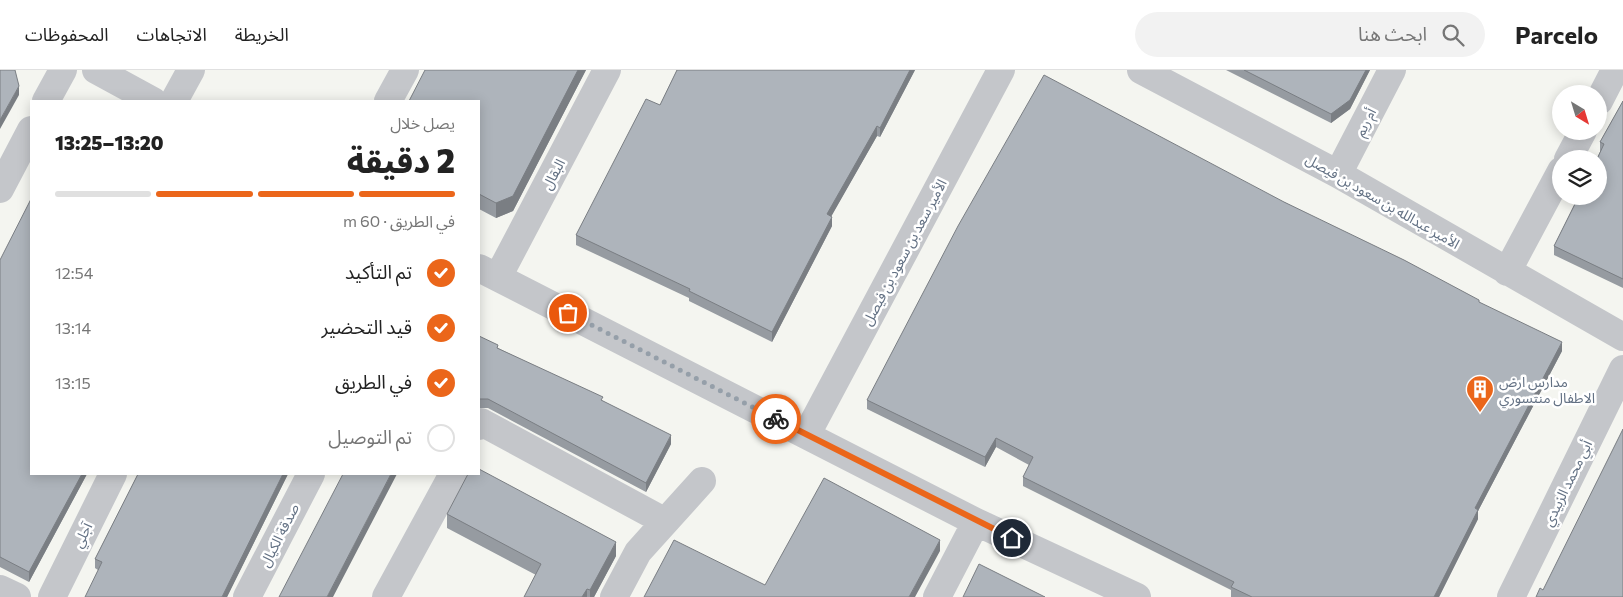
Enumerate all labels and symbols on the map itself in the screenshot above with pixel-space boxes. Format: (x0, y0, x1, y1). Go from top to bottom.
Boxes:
north arrow (1552, 85, 1608, 140)
street label: أم ريم (1351, 105, 1382, 140)
street label: الأمير عبدالله بن سعود بن فيصل (1303, 150, 1463, 253)
street label: البقال (538, 156, 569, 193)
street label: الأمير سعد بن سعود بن فيصل (858, 176, 951, 329)
pin (547, 292, 589, 334)
place label: مدارس ارض الاطفال منتسوري (1499, 373, 1595, 409)
building icon: مدارس ارض الاطفال منتسوري (1465, 374, 1495, 413)
courier (751, 394, 801, 444)
street label: أبي محمد الزبيدي (1539, 437, 1598, 530)
street label: صدقة الكيال (256, 500, 303, 570)
pin (991, 517, 1033, 559)
street label: آجلي (69, 519, 99, 552)

